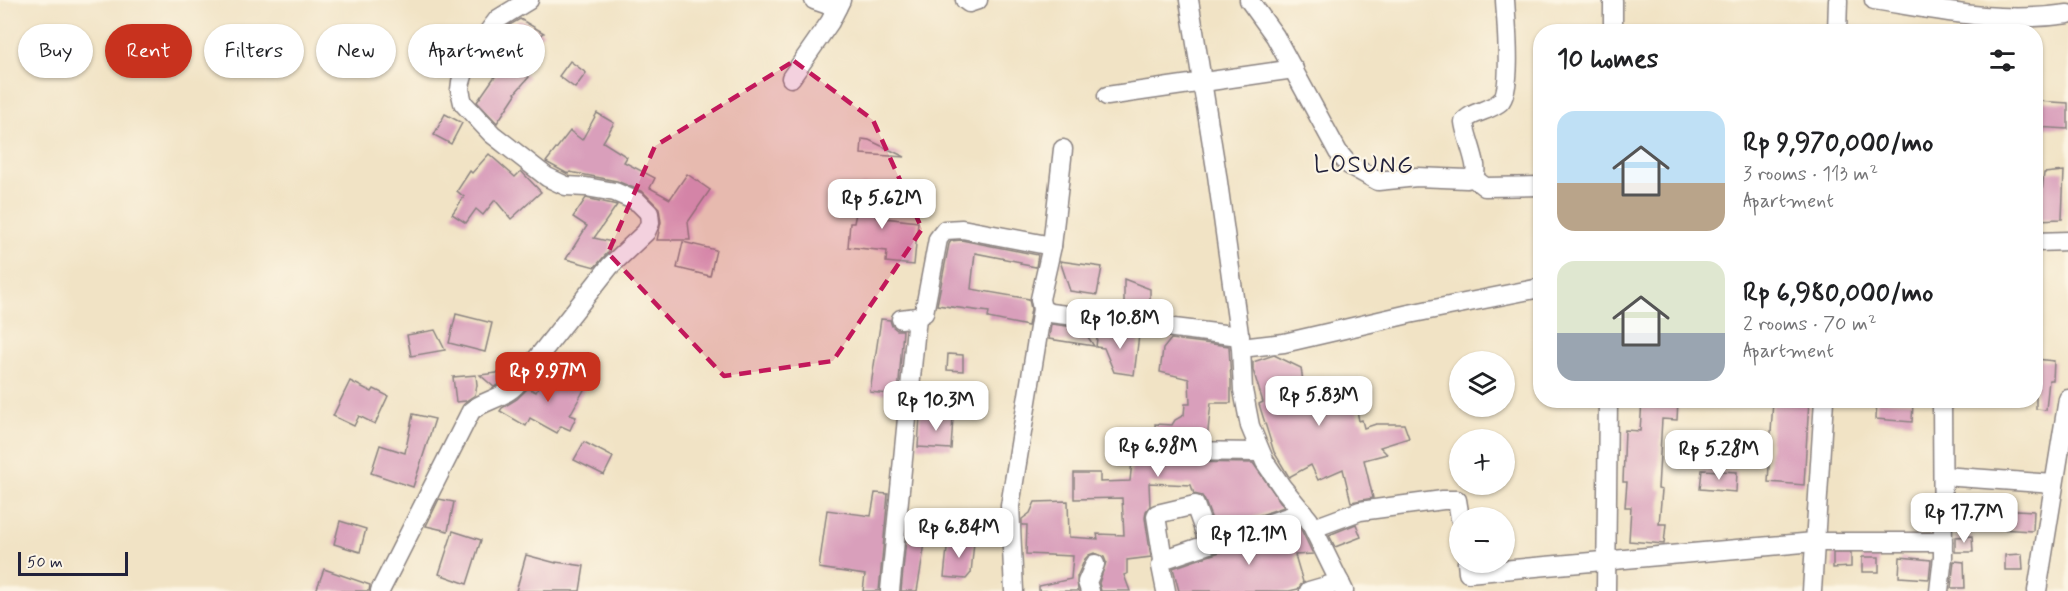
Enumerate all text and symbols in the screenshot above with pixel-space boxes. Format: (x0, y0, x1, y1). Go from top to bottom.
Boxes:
chip: Buy (18, 24, 93, 78)
chip: Rent (105, 24, 192, 78)
chip: Filters (204, 24, 304, 78)
chip: New (316, 24, 396, 78)
chip: Apartment (408, 24, 545, 78)
text: 10 homes (1557, 43, 1658, 77)
icon: filters (1986, 44, 2019, 77)
text: Rp 9,970,000/mo (1743, 127, 1933, 161)
icon: home (1605, 135, 1677, 207)
district label: LOSUNG (1314, 150, 1414, 181)
text: 3 rooms · 113 m² (1743, 161, 1878, 188)
pin: Rp 5.62M (820, 179, 944, 230)
text: Rp 5.62M (842, 185, 922, 212)
text: Apartment (1743, 188, 1834, 215)
text: Rp 6,980,000/mo (1743, 277, 1933, 311)
icon: home (1605, 285, 1677, 357)
pin: Rp 10.8M (1058, 299, 1182, 350)
text: Rp 10.8M (1080, 305, 1160, 332)
text: 2 rooms · 70 m² (1743, 311, 1877, 338)
text: Apartment (1743, 338, 1834, 365)
map controls (1449, 351, 1515, 573)
button: layers (1449, 351, 1515, 417)
pin: Rp 9.97M (486, 352, 610, 403)
text: Rp 9.97M (509, 358, 587, 385)
pin: Rp 5.83M (1257, 376, 1381, 427)
pin: Rp 10.3M (874, 381, 998, 432)
text: Rp 5.83M (1279, 382, 1359, 409)
text: Rp 10.3M (898, 387, 974, 414)
pin: Rp 6.98M (1096, 427, 1220, 478)
button: + (1449, 429, 1515, 495)
pin: Rp 5.28M (1657, 430, 1781, 481)
text: Rp 6.98M (1119, 433, 1197, 460)
text: Rp 5.28M (1679, 436, 1759, 463)
pin: Rp 17.7M (1902, 493, 2026, 544)
text: Rp 17.7M (1925, 499, 2003, 526)
button: − (1449, 507, 1515, 573)
pin: Rp 6.84M (897, 508, 1021, 559)
text: Rp 6.84M (918, 514, 1000, 541)
pin: Rp 12.1M (1187, 515, 1311, 566)
text: Rp 12.1M (1211, 521, 1287, 548)
scale bar (18, 549, 128, 576)
text: 50 m (27, 552, 63, 573)

